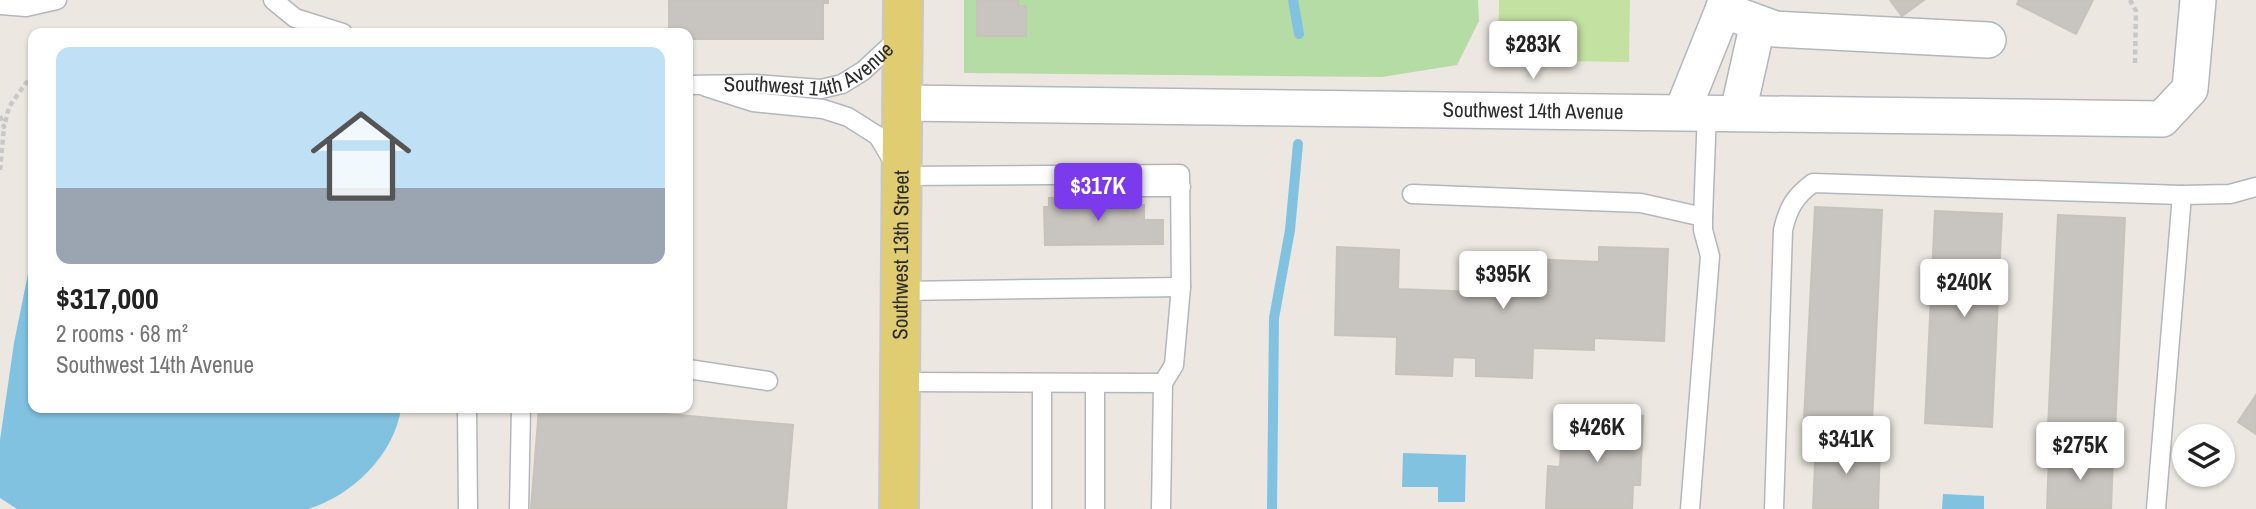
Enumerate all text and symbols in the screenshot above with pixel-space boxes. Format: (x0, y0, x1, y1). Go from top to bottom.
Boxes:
pin: $283K (1484, 22, 1582, 81)
text: $283K (1505, 28, 1561, 59)
street label: Southwest 14th Avenue (723, 35, 900, 103)
icon: home (298, 93, 424, 219)
street label: Southwest 14th Avenue (1442, 95, 1624, 126)
pin: $317K (1049, 164, 1147, 223)
street label: Southwest 13th Street (885, 170, 916, 340)
text: $317K (1070, 170, 1126, 201)
pin: $395K (1454, 252, 1552, 311)
text: $395K (1475, 258, 1531, 289)
pin: $240K (1915, 260, 2013, 319)
text: $240K (1936, 266, 1992, 297)
text: $317,000 (56, 278, 159, 318)
text: 2 rooms · 68 m² (56, 318, 188, 349)
text: Southwest 14th Avenue (56, 349, 254, 380)
pin: $426K (1548, 405, 1646, 464)
text: $426K (1569, 411, 1625, 442)
pin: $341K (1797, 416, 1895, 476)
pin: $275K (2031, 422, 2129, 482)
text: $341K (1818, 423, 1874, 454)
map controls (2172, 424, 2235, 487)
button: layers (2172, 424, 2235, 487)
text: $275K (2052, 429, 2108, 460)

